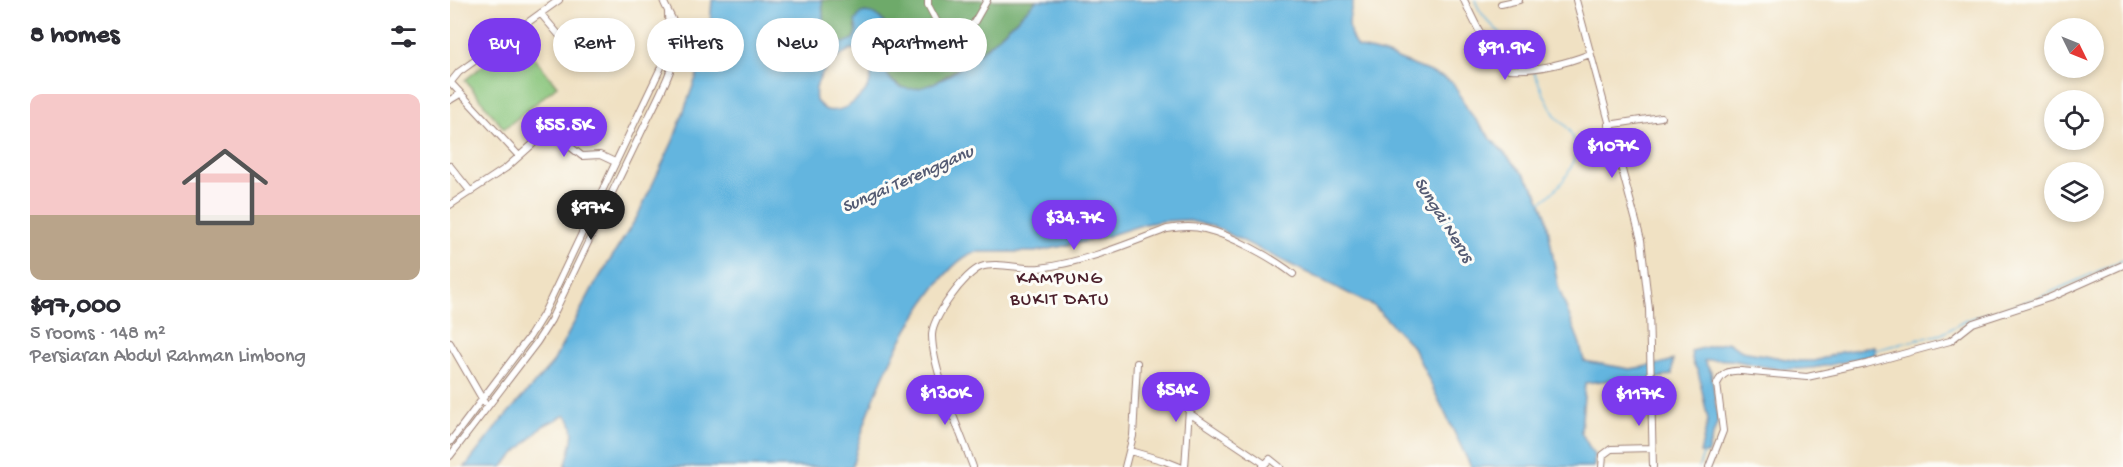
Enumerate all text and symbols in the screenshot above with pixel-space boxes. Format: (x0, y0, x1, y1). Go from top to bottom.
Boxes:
chip: Buy (468, 18, 541, 72)
chip: Rent (553, 18, 635, 72)
chip: Filters (647, 18, 744, 72)
chip: New (756, 18, 839, 72)
chip: Apartment (851, 18, 987, 72)
north arrow (2044, 18, 2104, 78)
map controls (2044, 18, 2104, 222)
icon: filters (387, 20, 420, 53)
text: 8 homes (30, 21, 119, 52)
pin: $91.9K (1456, 30, 1554, 81)
text: $91.9K (1478, 38, 1532, 61)
button: locate (2044, 90, 2104, 150)
pin: $55.5K (515, 107, 613, 158)
text: $55.5K (535, 115, 593, 138)
pin: $107K (1570, 128, 1654, 179)
icon: home (171, 133, 279, 241)
text: $107K (1587, 136, 1637, 159)
water label: Sungai Terengganu (839, 141, 978, 219)
button: layers (2044, 162, 2104, 222)
water label: Sungai Nerus (1408, 174, 1479, 269)
pin: $97K (555, 190, 627, 241)
text: $97K (571, 198, 611, 221)
pin: $34.7K (1025, 200, 1123, 251)
text: $34.7K (1046, 208, 1102, 231)
district label: KAMPUNG BUKIT DATU (1009, 269, 1110, 311)
text: $97,000 (30, 292, 121, 323)
text: 5 rooms · 148 m² (30, 323, 166, 346)
text: Persiaran Abdul Rahman Limbong (30, 346, 306, 369)
pin: $54K (1140, 372, 1212, 423)
pin: $130K (903, 375, 987, 426)
pin: $117K (1597, 376, 1681, 427)
text: $54K (1156, 380, 1196, 403)
text: $130K (920, 383, 970, 406)
text: $117K (1616, 384, 1662, 407)

